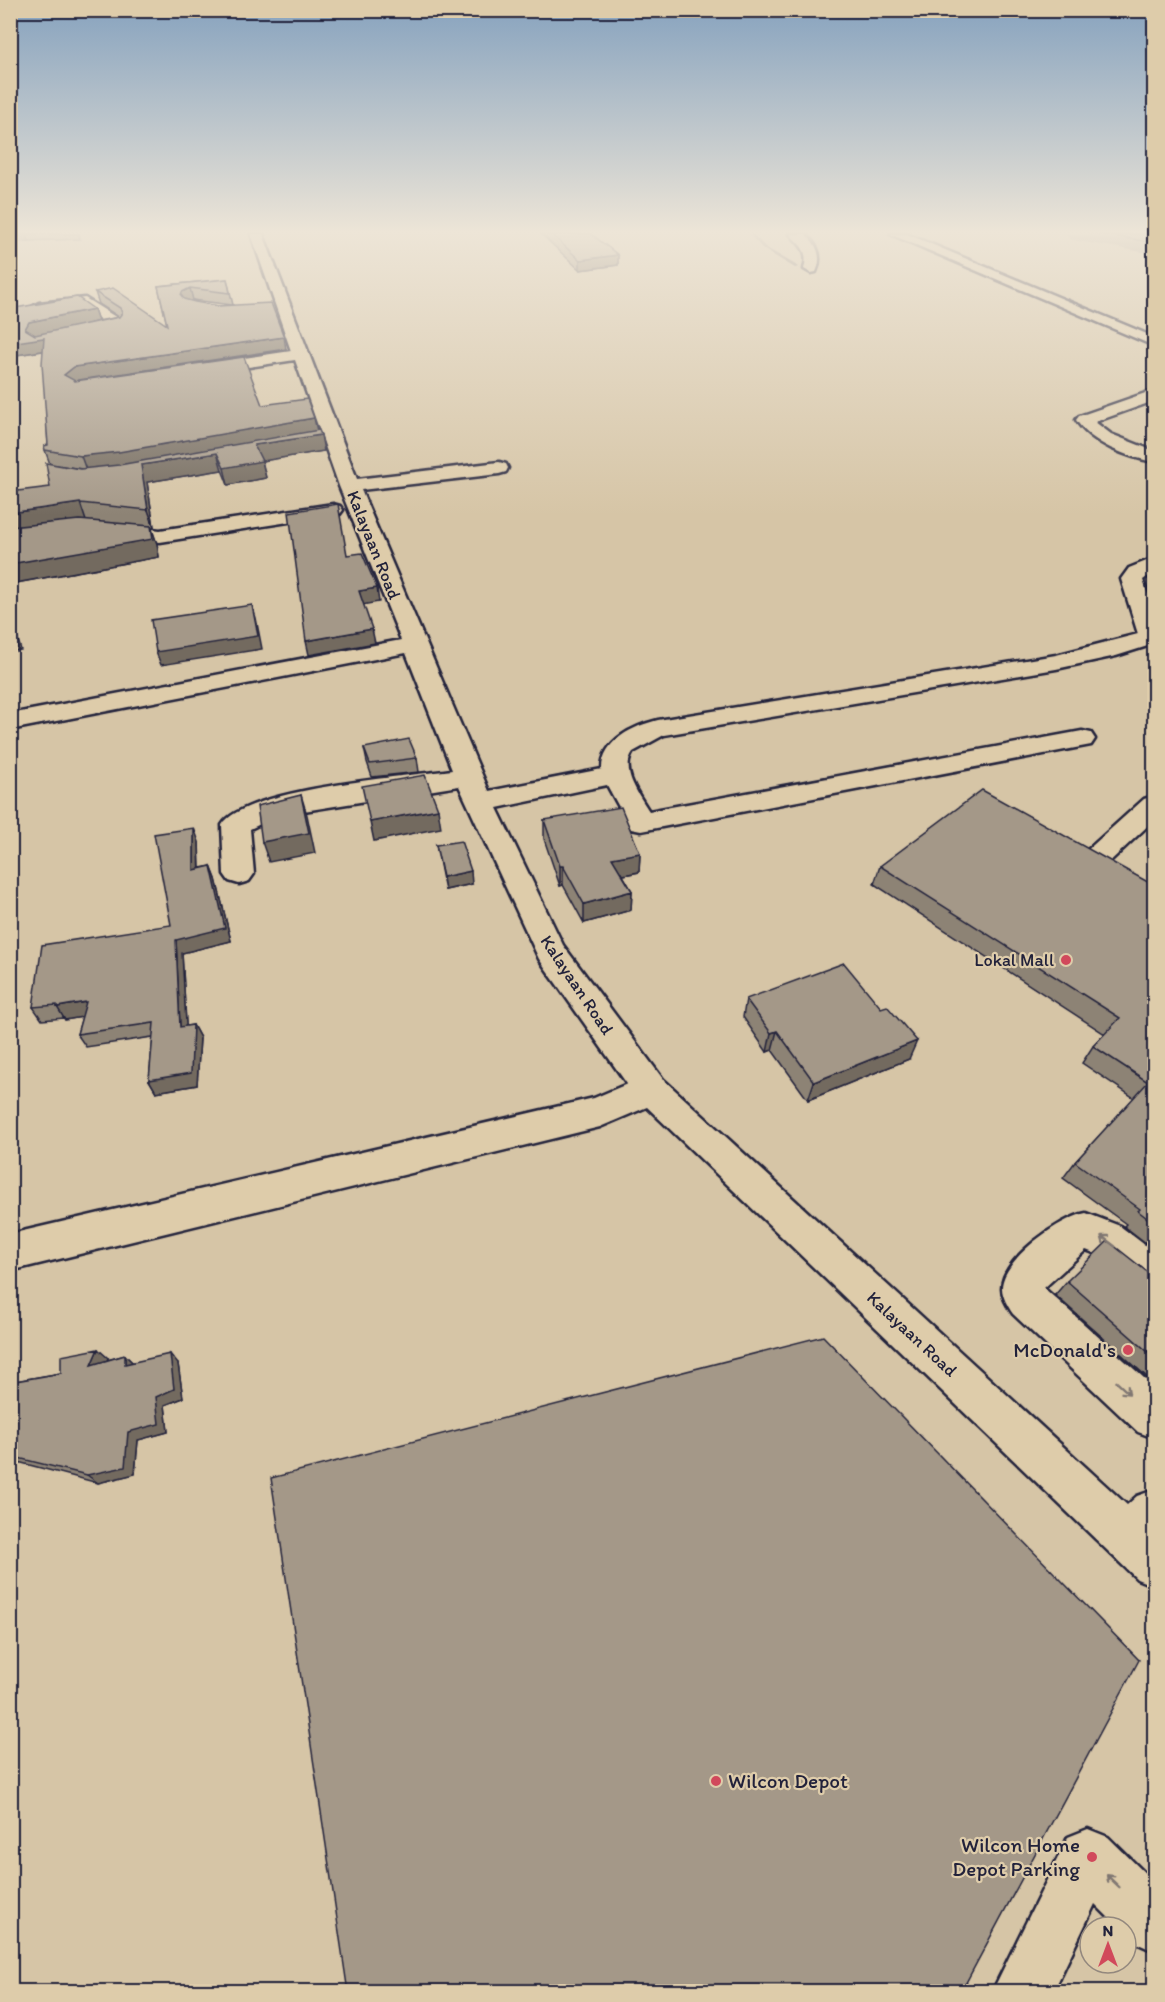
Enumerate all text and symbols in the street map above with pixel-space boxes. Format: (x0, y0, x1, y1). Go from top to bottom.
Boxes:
street label: Kalayaan Road (342, 487, 406, 603)
street label: Kalayaan Road (536, 931, 618, 1039)
place label: Lokal Mall (974, 949, 1054, 971)
marker: Lokal Mall (1059, 953, 1073, 967)
one-way arrow (1101, 1234, 1117, 1247)
street label: Kalayaan Road (862, 1287, 962, 1381)
place label: McDonald's (1013, 1337, 1116, 1362)
marker: McDonald's (1121, 1343, 1135, 1357)
one-way arrow (1116, 1381, 1131, 1395)
place label: Wilcon Depot (728, 1768, 848, 1793)
marker: Wilcon Depot (709, 1774, 723, 1788)
place label: Wilcon Home Depot Parking (952, 1832, 1080, 1881)
marker: Wilcon Home Depot Parking (1085, 1850, 1099, 1864)
one-way arrow (1105, 1873, 1120, 1888)
north arrow (1078, 1915, 1138, 1975)
text: N (1103, 1921, 1113, 1940)

